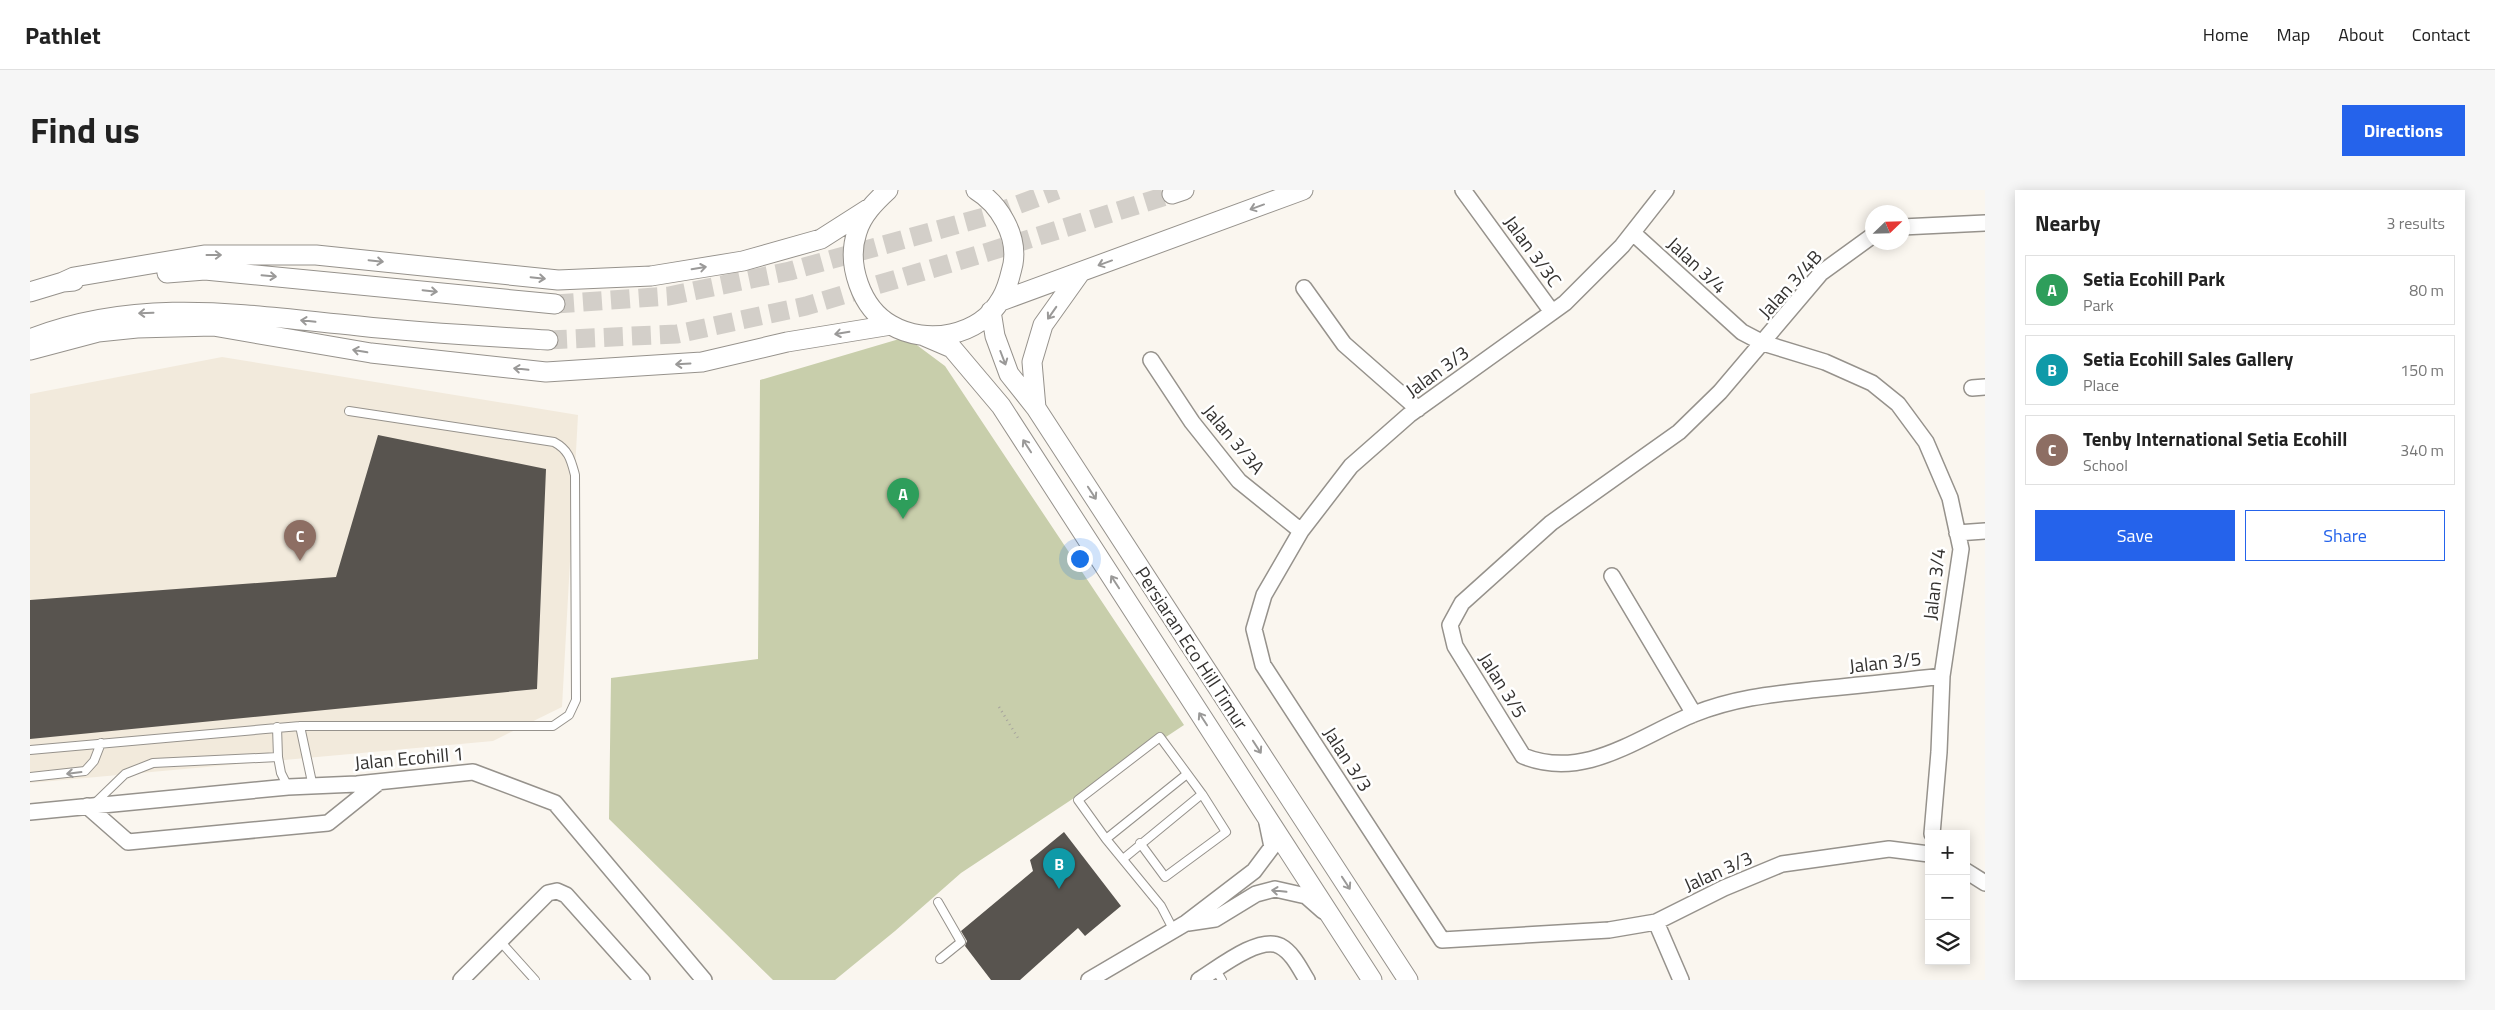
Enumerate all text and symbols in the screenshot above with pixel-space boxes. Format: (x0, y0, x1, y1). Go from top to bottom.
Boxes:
text: Pathlet (25, 17, 101, 53)
text: Home (2203, 21, 2249, 48)
text: Map (2277, 21, 2310, 48)
text: About (2338, 21, 2384, 48)
text: Contact (2412, 21, 2470, 48)
text: Find us (30, 103, 140, 157)
button: Directions (2342, 105, 2465, 156)
one-way arrow (1250, 203, 1266, 212)
north arrow (1865, 205, 1910, 250)
text: Nearby (2035, 207, 2100, 239)
street label: Jalan 3/3C (1497, 209, 1569, 293)
text: 3 results (2386, 211, 2445, 235)
street label: Jalan 3/4 (1661, 229, 1734, 300)
street label: Jalan 3/4B (1751, 243, 1829, 325)
one-way arrow (206, 250, 222, 260)
one-way arrow (368, 257, 384, 266)
one-way arrow (1098, 259, 1113, 268)
one-way arrow (691, 263, 707, 273)
text: Setia Ecohill Park (2083, 264, 2225, 293)
one-way arrow (260, 271, 276, 280)
one-way arrow (529, 273, 545, 282)
text: A (2047, 278, 2057, 302)
text: 80 m (2409, 278, 2444, 302)
one-way arrow (422, 286, 438, 296)
text: Park (2083, 293, 2114, 317)
one-way arrow (1047, 306, 1057, 320)
one-way arrow (138, 308, 154, 317)
one-way arrow (300, 316, 316, 326)
one-way arrow (835, 328, 851, 338)
street label: Jalan 3/3 (1399, 338, 1475, 404)
text: Setia Ecohill Sales Gallery (2083, 344, 2293, 373)
one-way arrow (352, 346, 368, 356)
one-way arrow (999, 350, 1008, 365)
text: B (2047, 358, 2057, 382)
text: 150 m (2400, 358, 2444, 382)
one-way arrow (675, 359, 691, 368)
one-way arrow (513, 364, 529, 374)
text: Place (2083, 373, 2119, 397)
street label: Jalan 3/3A (1196, 397, 1272, 480)
text: Tenby International Setia Ecohill (2083, 424, 2347, 453)
text: C (2048, 438, 2056, 462)
text: 340 m (2400, 438, 2444, 462)
one-way arrow (1022, 439, 1032, 453)
text: School (2083, 453, 2128, 477)
pin: A (887, 478, 919, 519)
one-way arrow (1087, 486, 1097, 500)
button: Save (2035, 510, 2235, 561)
button: Share (2245, 510, 2445, 561)
pin: C (284, 520, 316, 561)
your location (1067, 546, 1093, 572)
street label: Jalan 3/4 (1915, 546, 1952, 622)
street label: Persiaran Eco Hill Timur (1129, 560, 1256, 736)
one-way arrow (1110, 576, 1120, 590)
street label: Jalan 3/5 (1847, 643, 1922, 680)
street label: Jalan 3/5 (1472, 646, 1535, 723)
one-way arrow (1198, 712, 1208, 726)
street label: Jalan 3/3 (1317, 720, 1380, 797)
street label: Jalan Ecohill 1 (353, 738, 465, 777)
one-way arrow (1252, 740, 1262, 754)
one-way arrow (66, 768, 82, 778)
map controls (1925, 830, 1970, 965)
button: + (1925, 830, 1970, 875)
street label: Jalan 3/3 (1679, 843, 1757, 899)
pin: B (1043, 848, 1075, 889)
one-way arrow (1341, 875, 1351, 889)
button: − (1925, 875, 1970, 920)
one-way arrow (1272, 886, 1288, 896)
button: layers (1925, 920, 1970, 965)

